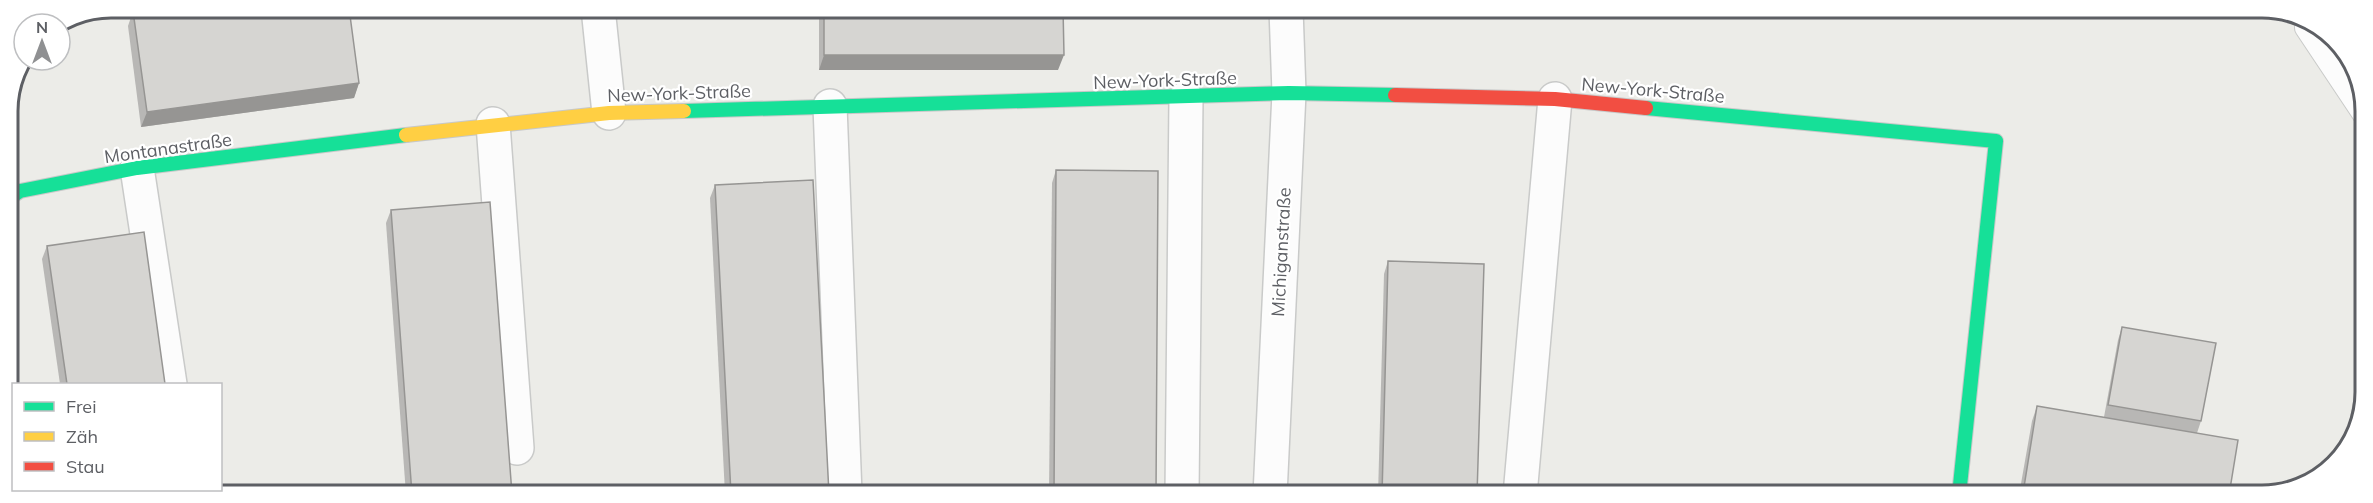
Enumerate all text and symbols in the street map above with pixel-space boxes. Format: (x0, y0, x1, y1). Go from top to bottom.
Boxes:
north arrow (12, 12, 72, 72)
text: N (36, 17, 48, 37)
street label: New-York-Straße (1093, 66, 1237, 94)
street label: New-York-Straße (1580, 72, 1726, 108)
street label: New-York-Straße (607, 79, 751, 107)
street label: Montanastraße (103, 128, 233, 168)
street label: Michiganstraße (1266, 187, 1296, 317)
legend (12, 383, 222, 491)
text: Frei (66, 395, 96, 418)
text: Zäh (66, 425, 98, 448)
text: Stau (66, 455, 105, 478)

